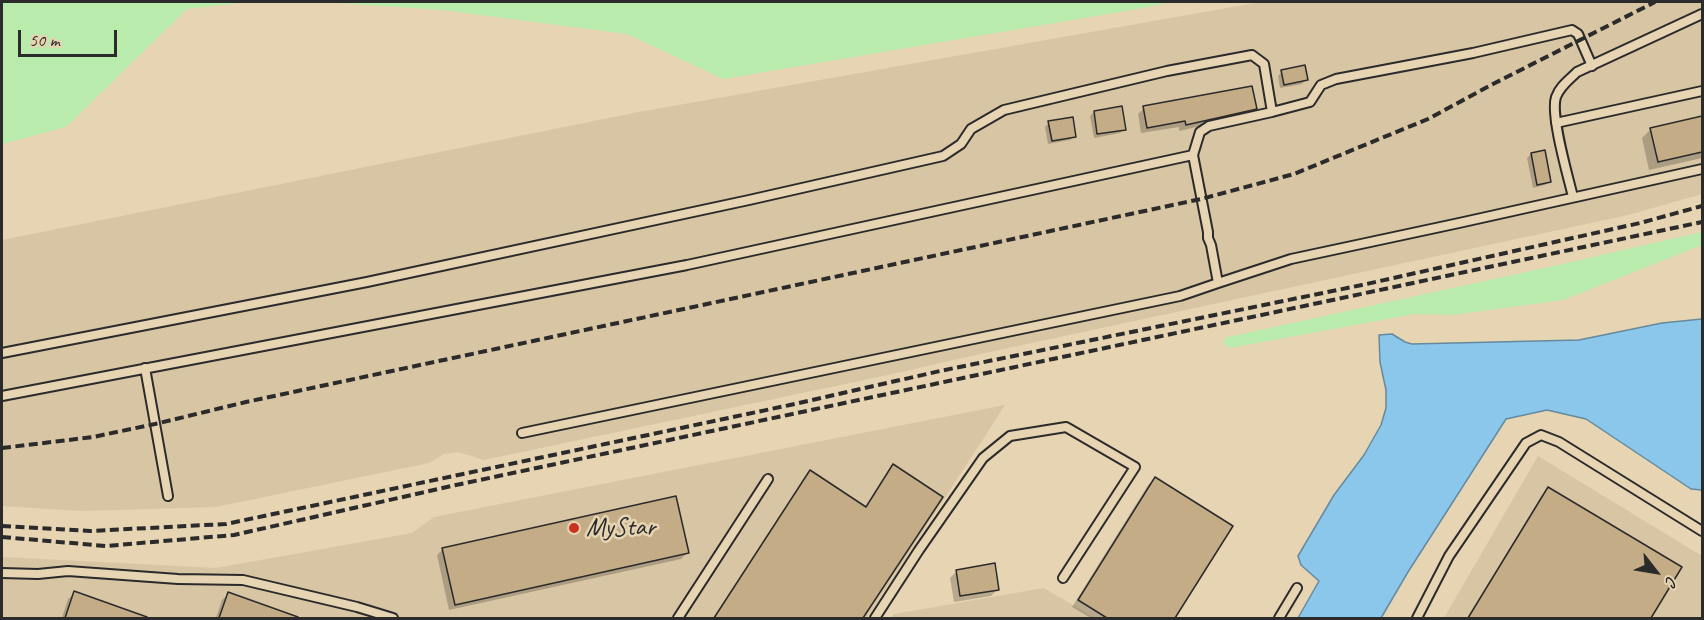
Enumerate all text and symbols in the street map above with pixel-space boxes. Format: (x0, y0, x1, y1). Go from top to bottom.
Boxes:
scale bar (21, 18, 120, 56)
text: 50 m (29, 29, 60, 51)
place label: MyStar (586, 512, 655, 544)
marker: MyStar (567, 521, 581, 535)
north arrow (1626, 542, 1686, 602)
text: С (1661, 573, 1682, 590)

